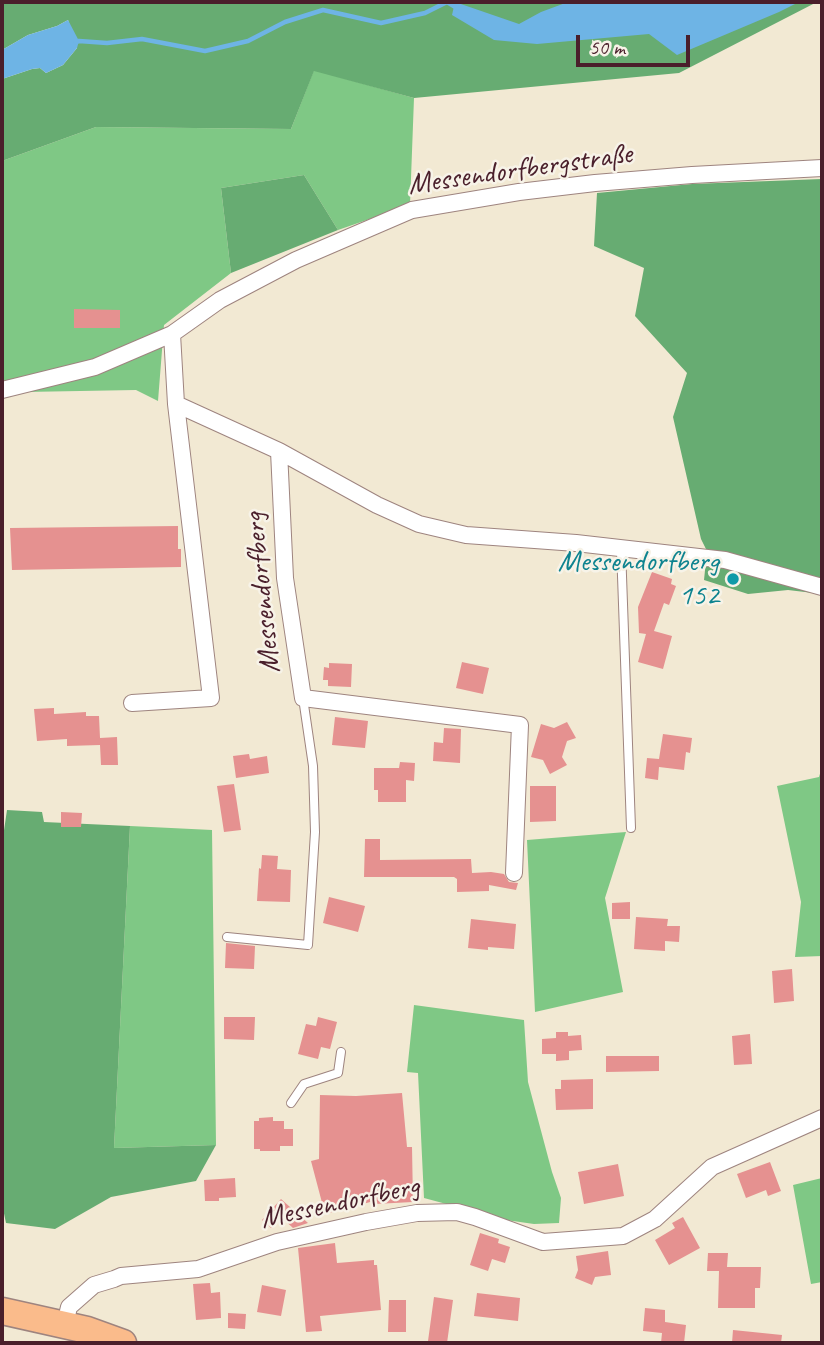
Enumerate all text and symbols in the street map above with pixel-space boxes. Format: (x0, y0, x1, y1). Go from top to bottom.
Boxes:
scale bar (579, 21, 693, 65)
text: 50 m (589, 34, 625, 60)
street label: Messendorfbergstraße (406, 136, 634, 204)
street label: Messendorfberg (237, 511, 289, 675)
place label: Messendorfberg 152 (558, 544, 719, 614)
marker: Messendorfberg 152 (725, 571, 741, 587)
street label: Messendorfberg (257, 1169, 423, 1237)

